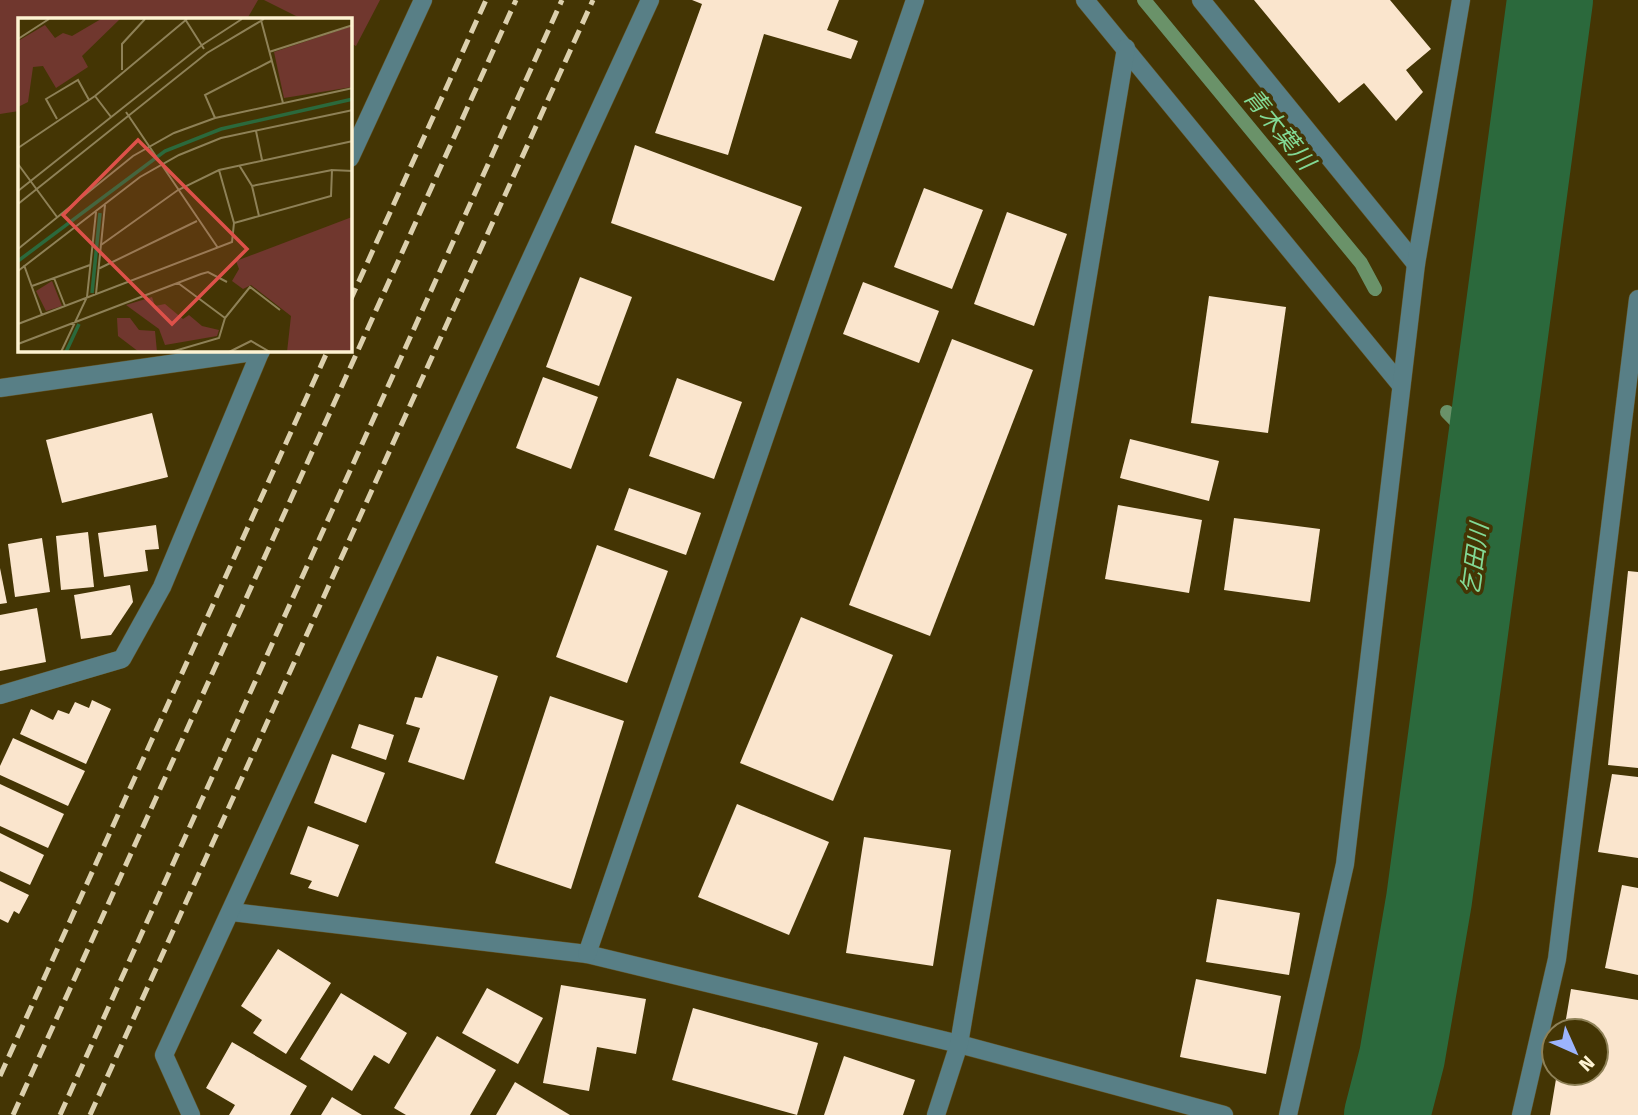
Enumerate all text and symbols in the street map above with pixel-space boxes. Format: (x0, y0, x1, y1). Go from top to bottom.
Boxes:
inset map (18, 18, 352, 352)
water label: 青木葉川 (1238, 83, 1322, 177)
water label: 乞田川 (1456, 518, 1494, 597)
north arrow (1540, 1017, 1610, 1087)
text: N (1574, 1051, 1599, 1076)

